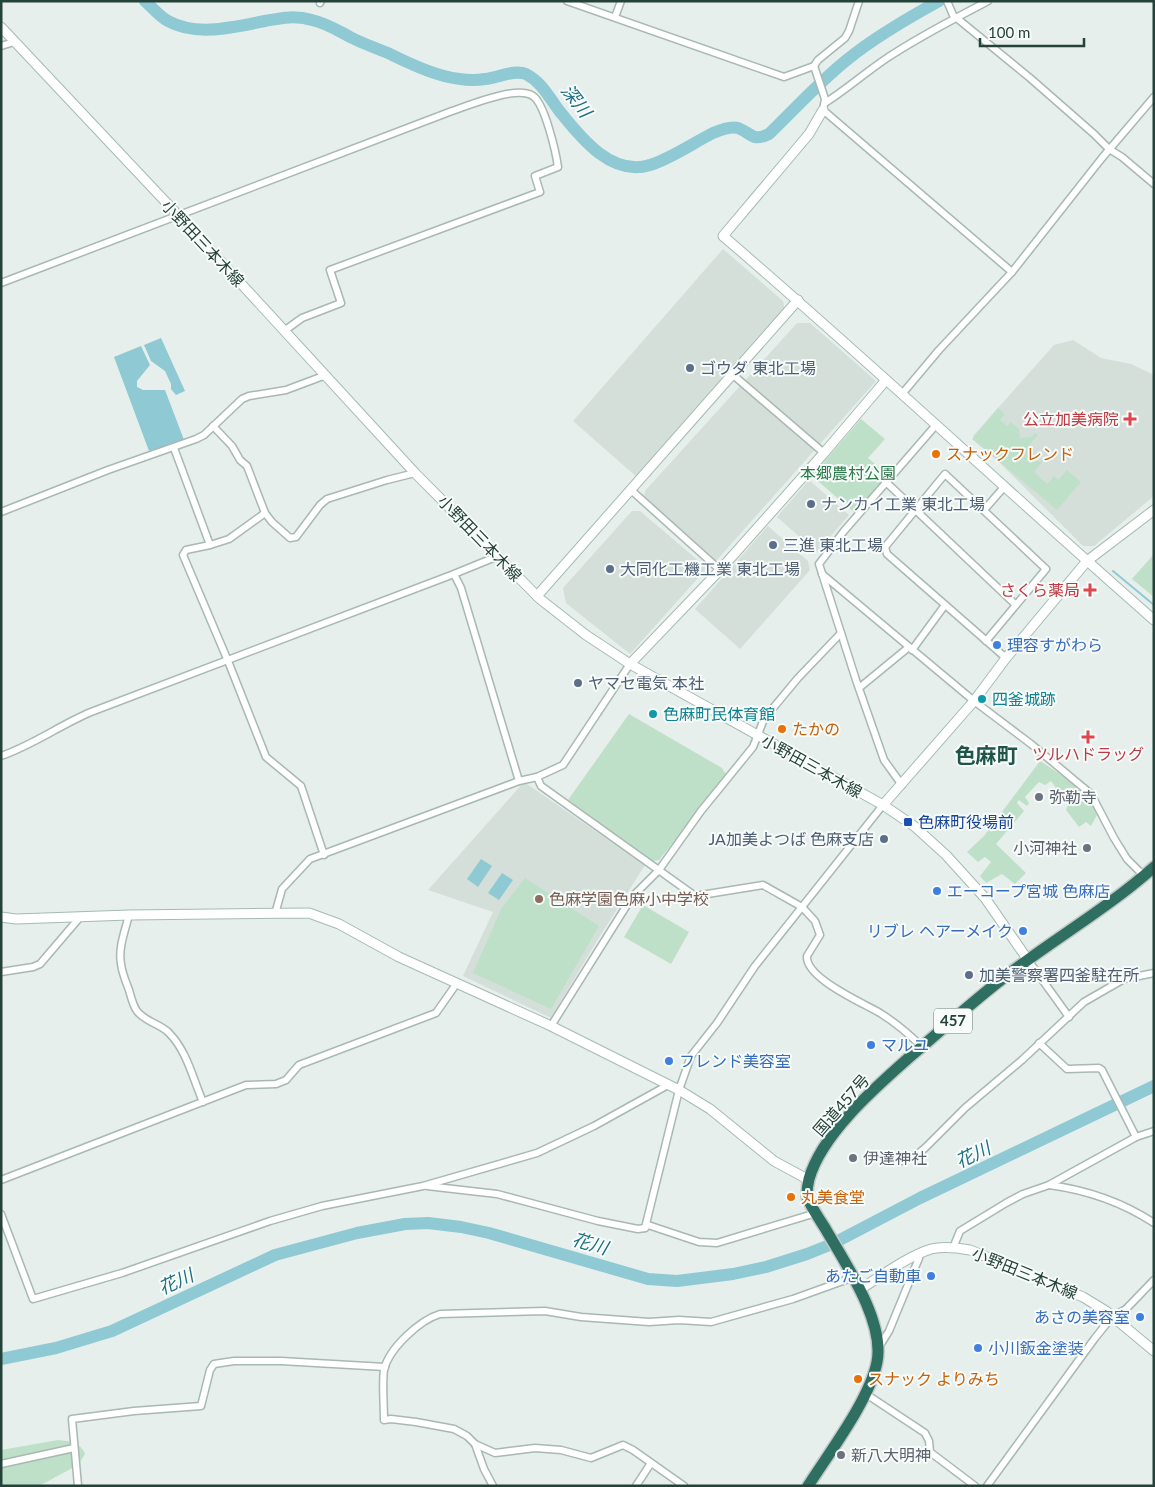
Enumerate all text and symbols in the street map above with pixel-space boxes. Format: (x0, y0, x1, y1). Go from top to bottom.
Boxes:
scale bar (980, 15, 1084, 47)
text: 100 m (988, 23, 1030, 41)
water label: 深川 (557, 79, 598, 123)
street label: 小野田三本木線 (158, 195, 249, 290)
place label: ゴウダ 東北工場 (700, 358, 816, 377)
marker: ゴウダ 東北工場 (684, 362, 696, 374)
place label: 公立加美病院 (1023, 409, 1119, 428)
marker: 公立加美病院 (1123, 412, 1137, 426)
place label: スナックフレンド (946, 444, 1074, 463)
marker: スナックフレンド (930, 448, 942, 460)
park label: 本郷農村公園 (800, 463, 896, 482)
street label: 小野田三本木線 (435, 491, 526, 585)
place label: ナンカイ工業 東北工場 (821, 494, 985, 513)
marker: ナンカイ工業 東北工場 (805, 498, 817, 510)
place label: 三進 東北工場 (783, 535, 883, 554)
marker: 三進 東北工場 (767, 539, 779, 551)
place label: 大同化工機工業 東北工場 (620, 559, 800, 578)
marker: 大同化工機工業 東北工場 (604, 563, 616, 575)
place label: さくら薬局 (1000, 580, 1080, 599)
marker: さくら薬局 (1084, 584, 1096, 596)
place label: 理容すがわら (1007, 635, 1103, 654)
marker: 理容すがわら (991, 639, 1003, 651)
place label: ヤマセ電気 本社 (588, 673, 704, 692)
marker: ヤマセ電気 本社 (572, 677, 584, 689)
place label: 四釜城跡 (992, 689, 1056, 708)
marker: 四釜城跡 (976, 693, 988, 705)
place label: 色麻町民体育館 (663, 704, 775, 723)
marker: 色麻町民体育館 (647, 708, 659, 720)
place label: たかの (792, 719, 840, 738)
marker: たかの (776, 723, 788, 735)
street label: 小野田三本木線 (759, 730, 866, 801)
marker: ツルハドラッグ (1082, 731, 1094, 743)
district label: 色麻町 (955, 742, 1018, 767)
place label: ツルハドラッグ (1032, 744, 1144, 763)
place label: 弥勒寺 (1049, 787, 1097, 806)
marker: 弥勒寺 (1033, 791, 1045, 803)
place label: 色麻町役場前 (918, 812, 1014, 831)
marker: 色麻町役場前 (902, 816, 914, 828)
place label: JA加美よつば 色麻支店 (708, 829, 874, 848)
marker: JA加美よつば 色麻支店 (878, 833, 890, 845)
place label: 小河神社 (1013, 838, 1077, 857)
marker: 小河神社 (1081, 842, 1093, 854)
place label: エーコープ宮城 色麻店 (947, 881, 1110, 900)
marker: エーコープ宮城 色麻店 (931, 885, 943, 897)
place label: 色麻学園色麻小中学校 (549, 889, 709, 908)
marker: 色麻学園色麻小中学校 (533, 893, 545, 905)
place label: リブレ ヘアーメイク (867, 921, 1013, 940)
marker: リブレ ヘアーメイク (1017, 925, 1029, 937)
place label: 加美警察署四釜駐在所 (979, 965, 1139, 984)
marker: 加美警察署四釜駐在所 (963, 969, 975, 981)
road number: 457 (934, 1008, 972, 1034)
place label: マルユ (881, 1035, 929, 1054)
marker: マルユ (865, 1039, 877, 1051)
place label: フレンド美容室 (679, 1051, 791, 1070)
marker: フレンド美容室 (663, 1055, 675, 1067)
street label: 国道457号 (809, 1070, 873, 1140)
water label: 花川 (952, 1135, 995, 1172)
place label: 伊達神社 (863, 1148, 927, 1167)
marker: 伊達神社 (847, 1152, 859, 1164)
place label: 丸美食堂 (801, 1187, 865, 1206)
marker: 丸美食堂 (785, 1191, 797, 1203)
water label: 花川 (570, 1228, 613, 1259)
street label: 小野田三本木線 (970, 1243, 1081, 1302)
water label: 花川 (155, 1263, 198, 1299)
place label: あたご自動車 (825, 1266, 921, 1285)
marker: あたご自動車 (925, 1270, 937, 1282)
place label: あさの美容室 (1034, 1307, 1130, 1326)
marker: あさの美容室 (1134, 1311, 1146, 1323)
place label: 小川鈑金塗装 (988, 1338, 1084, 1357)
marker: 小川鈑金塗装 (972, 1342, 984, 1354)
place label: スナック よりみち (868, 1369, 1000, 1388)
marker: スナック よりみち (852, 1373, 864, 1385)
place label: 新八大明神 (851, 1445, 931, 1464)
marker: 新八大明神 (835, 1449, 847, 1461)

